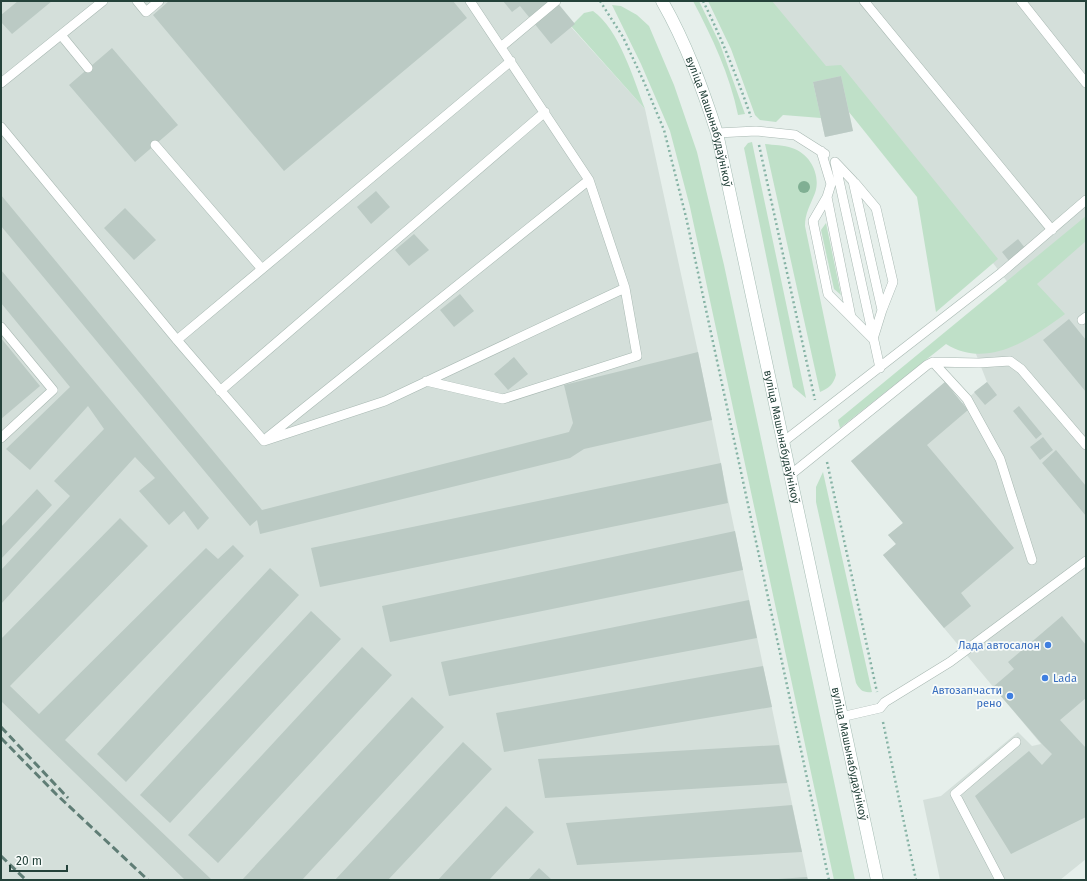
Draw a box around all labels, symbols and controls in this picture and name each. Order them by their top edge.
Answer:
street label: вуліца Машынабудаўнікоў [683,54,735,189]
street label: вуліца Машынабудаўнікоў [761,369,803,505]
place label: Лада автосалон [958,639,1040,652]
marker: Лада автосалон [1043,640,1053,650]
place label: Lada [1053,672,1077,685]
marker: Lada [1040,673,1050,683]
place label: Автозапчасти рено [932,684,1002,710]
street label: вуліца Машынабудаўнікоў [829,686,871,822]
marker: Автозапчасти рено [1005,691,1015,701]
scale bar [10,847,67,873]
text: 20 m [16,854,42,868]

